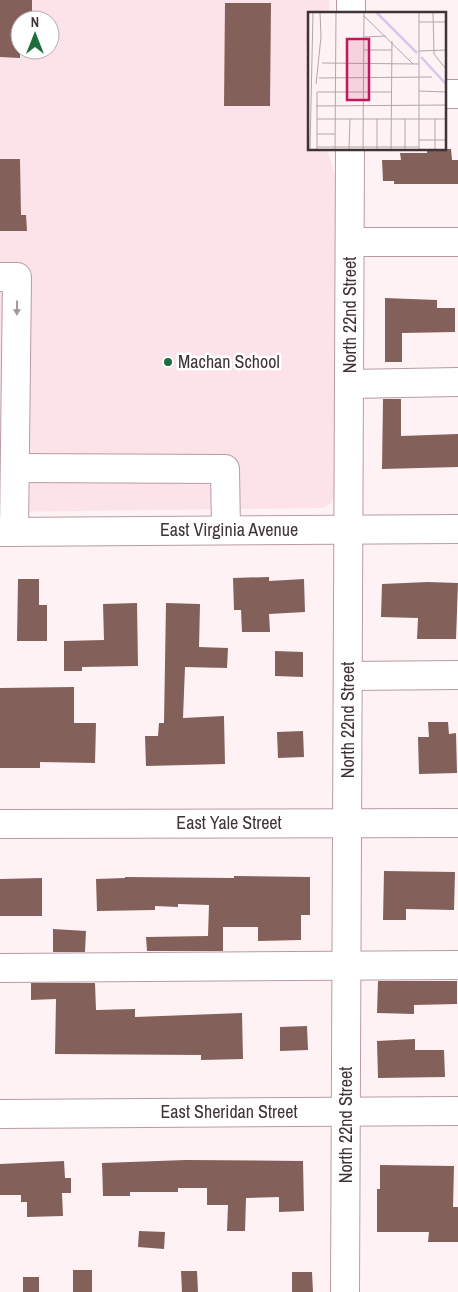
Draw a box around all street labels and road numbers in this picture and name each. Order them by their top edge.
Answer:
street label: North 22nd Street [337,257,362,373]
street label: East Virginia Avenue [160,517,298,542]
street label: North 22nd Street [335,662,360,778]
street label: East Yale Street [176,810,282,835]
street label: North 22nd Street [333,1067,358,1183]
street label: East Sheridan Street [160,1099,298,1124]

